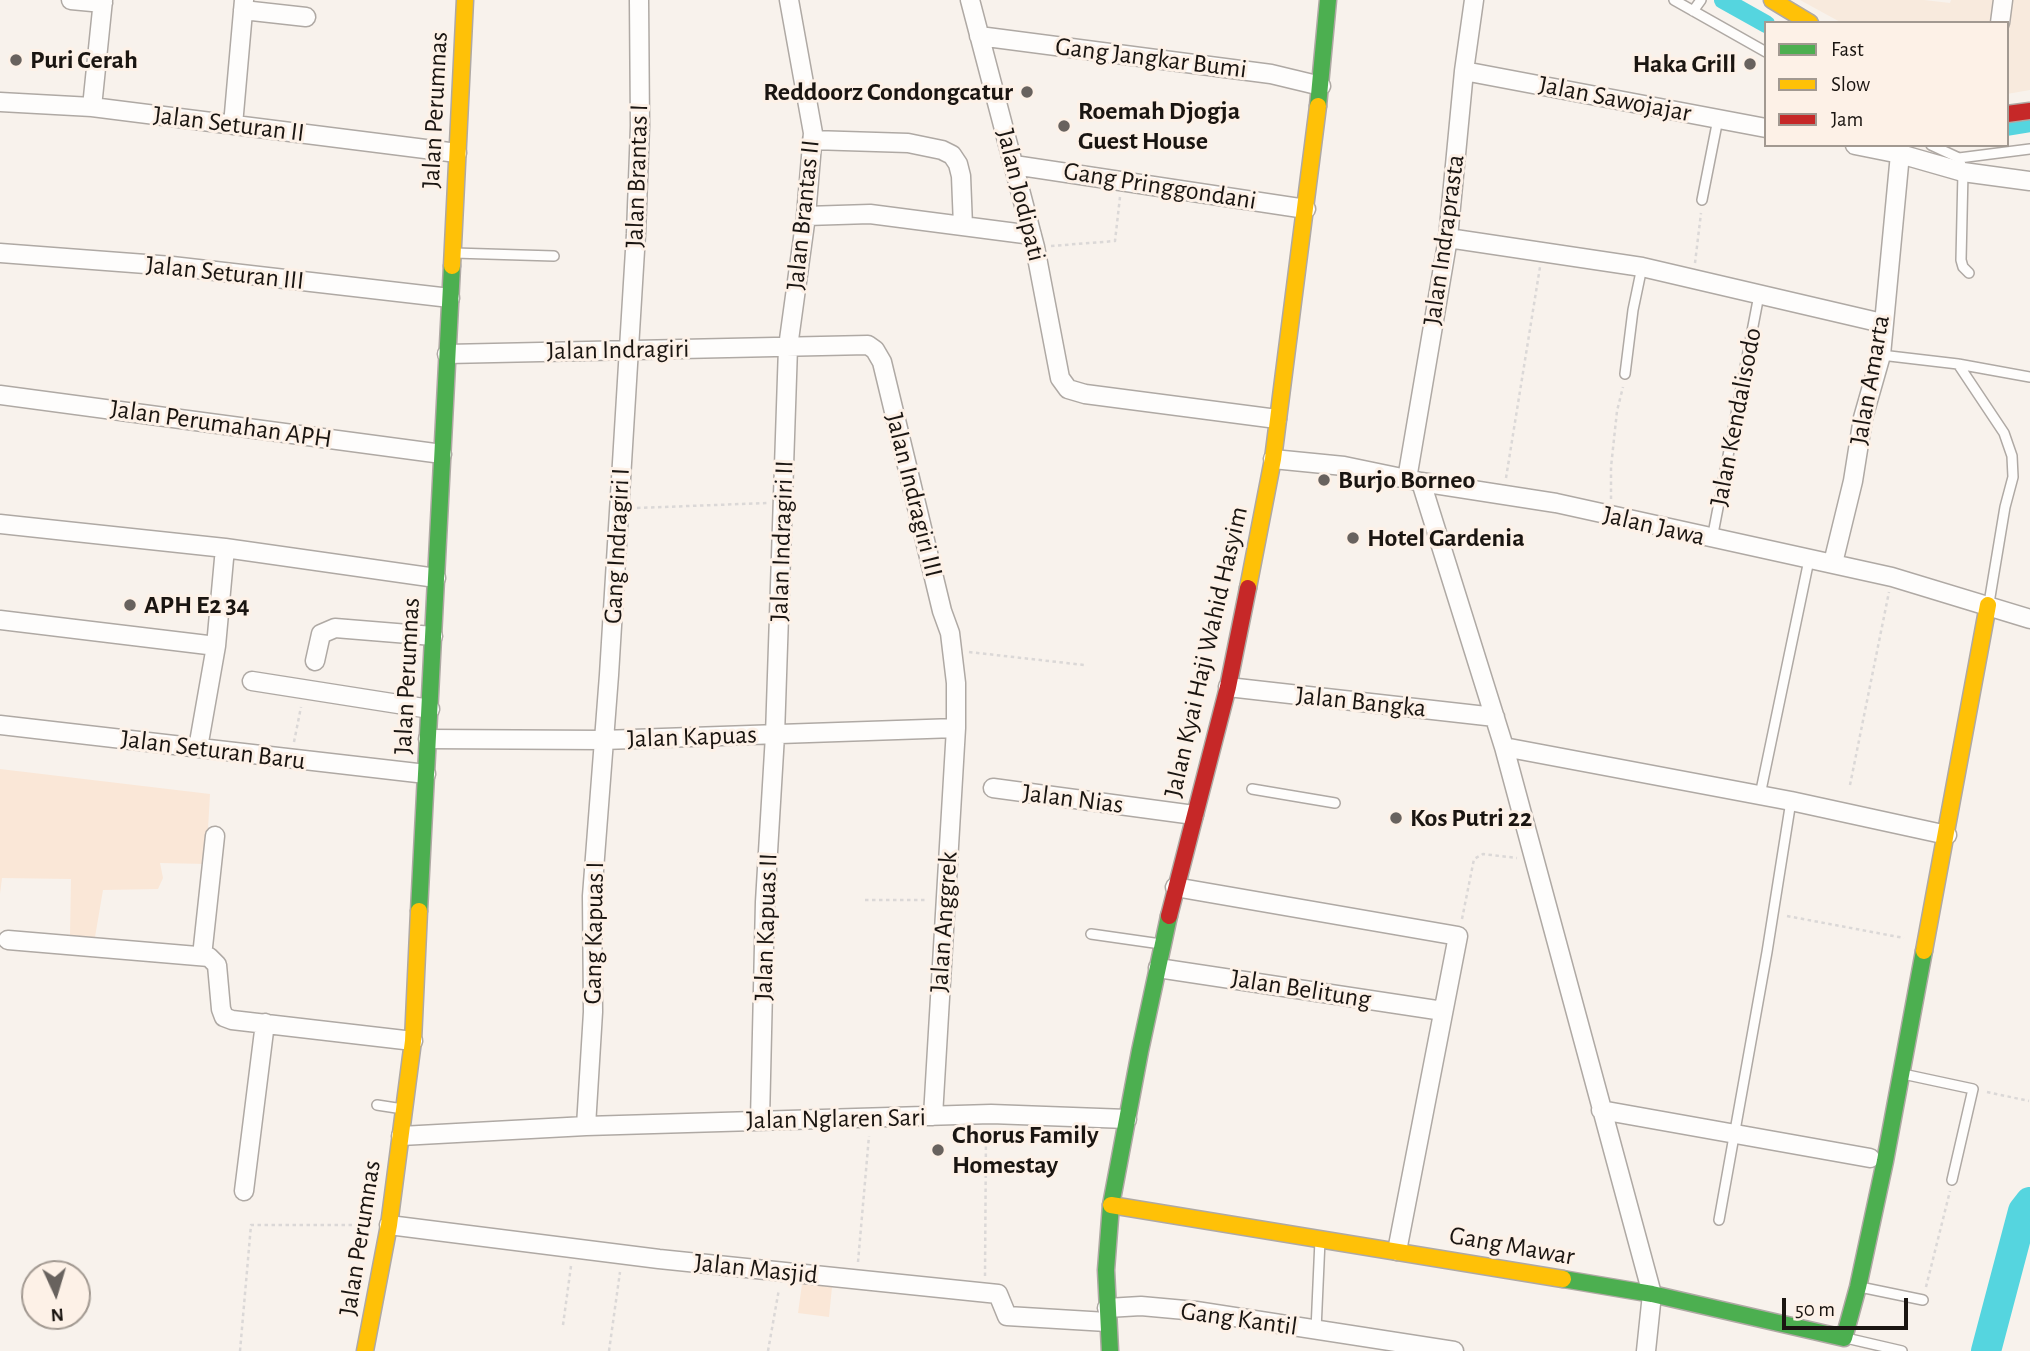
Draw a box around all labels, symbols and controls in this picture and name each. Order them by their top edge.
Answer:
legend [1764,21,2009,147]
street label: Jalan Perumnas [415,31,455,189]
street label: Gang Jangkar Bumi [1053,31,1249,85]
text: Fast [1831,39,1864,60]
place label: Puri Cerah [30,44,138,76]
place label: Haka Grill [1632,48,1736,80]
marker: Puri Cerah [8,52,24,68]
marker: Haka Grill [1742,56,1758,72]
street label: Jalan Sawojajar [1536,69,1694,129]
text: Slow [1831,74,1870,95]
place label: Reddoorz Condongcatur [763,76,1013,108]
marker: Reddoorz Condongcatur [1019,84,1035,100]
place label: Roemah Djogja Guest House [1078,95,1240,156]
street label: Jalan Seturan II [152,99,306,149]
street label: Jalan Brantas I [619,104,655,248]
text: Jam [1831,109,1863,130]
marker: Roemah Djogja Guest House [1056,118,1072,134]
street label: Jalan Jodipati [989,126,1053,264]
street label: Jalan Brantas II [780,138,826,292]
street label: Jalan Indraprasta [1417,153,1471,327]
street label: Gang Pringgondani [1061,155,1259,217]
street label: Jalan Seturan III [144,249,306,297]
street label: Jalan Amarta [1843,313,1897,447]
street label: Jalan Kendalisodo [1703,325,1769,509]
street label: Jalan Indragiri [546,333,690,367]
street label: Jalan Perumahan APH [108,393,334,455]
street label: Jalan Indragiri III [879,410,949,580]
street label: Jalan Indragiri II [764,460,800,622]
place label: Burjo Borneo [1338,464,1475,496]
street label: Gang Indragiri I [597,467,637,625]
marker: Burjo Borneo [1316,472,1332,488]
street label: Jalan Jawa [1600,499,1708,553]
street label: Jalan Kyai Haji Wahid Hasyim [1157,504,1255,800]
place label: Hotel Gardenia [1367,522,1525,554]
marker: Hotel Gardenia [1345,530,1361,546]
place label: APH E2 34 [144,589,250,621]
marker: APH E2 34 [122,597,138,613]
street label: Jalan Perumnas [387,597,427,755]
street label: Jalan Bangka [1294,680,1428,724]
street label: Jalan Kapuas [627,719,757,755]
street label: Jalan Seturan Baru [119,723,307,777]
street label: Jalan Nias [1021,777,1125,821]
place label: Kos Putri 22 [1410,802,1532,834]
marker: Kos Putri 22 [1388,810,1404,826]
street label: Jalan Anggrek [924,851,964,993]
street label: Jalan Kapuas II [748,853,784,1001]
street label: Gang Kapuas I [577,861,611,1005]
street label: Jalan Belitung [1229,963,1373,1015]
street label: Jalan Nglaren Sari [746,1102,926,1136]
place label: Chorus Family Homestay [952,1119,1099,1180]
marker: Chorus Family Homestay [930,1142,946,1158]
street label: Jalan Perumnas [332,1158,388,1318]
street label: Gang Mawar [1447,1220,1577,1272]
street label: Jalan Masjid [693,1247,819,1291]
north arrow [21,1260,91,1330]
scale bar [1785,1284,1911,1328]
street label: Gang Kantil [1179,1295,1299,1343]
text: 50 m [1795,1299,1835,1320]
text: N [50,1305,65,1324]

